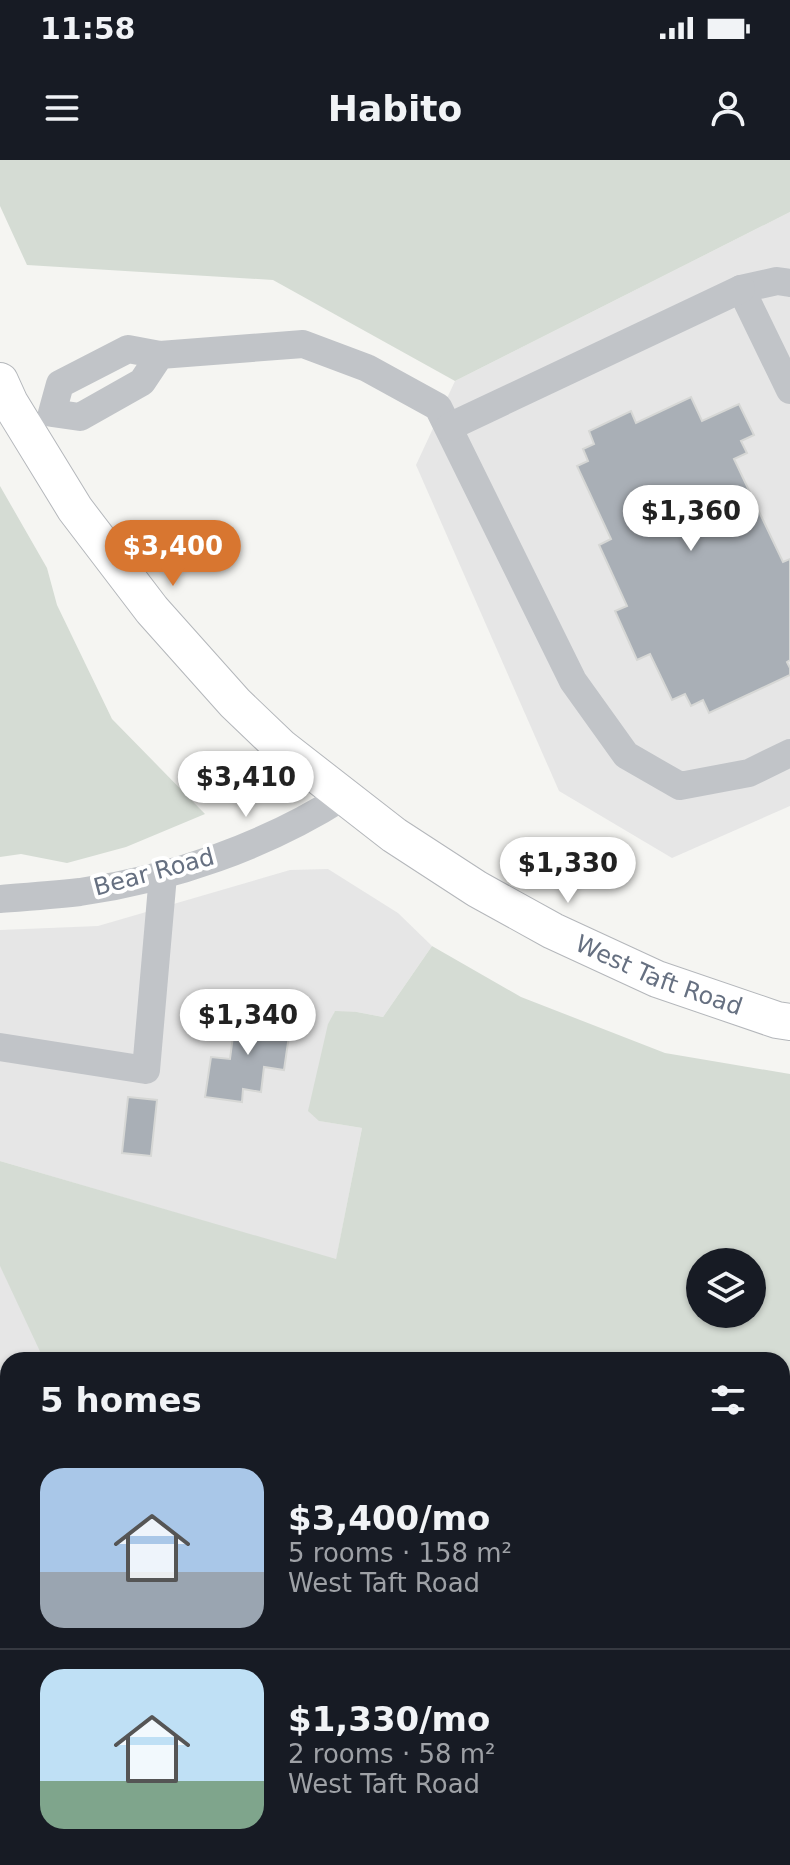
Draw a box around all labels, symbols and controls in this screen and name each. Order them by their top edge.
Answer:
text: 11:58 [40,11,136,46]
icon: menu [40,86,84,130]
icon: person [706,86,750,130]
text: Habito [328,88,462,129]
pin: $1,360 [626,485,756,553]
text: $1,360 [641,496,741,526]
pin: $3,400 [108,520,238,588]
text: $3,400 [123,531,223,561]
pin: $3,410 [181,751,311,819]
text: $3,410 [196,762,296,792]
pin: $1,330 [503,837,633,905]
street label: Bear Road [91,842,217,902]
text: $1,330 [518,848,618,878]
street label: West Taft Road [571,929,746,1021]
pin: $1,340 [183,989,313,1057]
text: $1,340 [198,1000,298,1030]
map controls [686,1248,766,1328]
button: layers [686,1248,766,1328]
icon: filters [706,1378,750,1422]
text: 5 homes [40,1380,202,1420]
text: $3,400/mo [288,1498,490,1538]
icon: home [104,1500,200,1596]
text: 5 rooms · 158 m² [288,1538,512,1568]
text: West Taft Road [288,1568,480,1598]
text: $1,330/mo [288,1699,490,1739]
icon: home [104,1701,200,1797]
text: 2 rooms · 58 m² [288,1739,496,1769]
text: West Taft Road [288,1769,480,1799]

